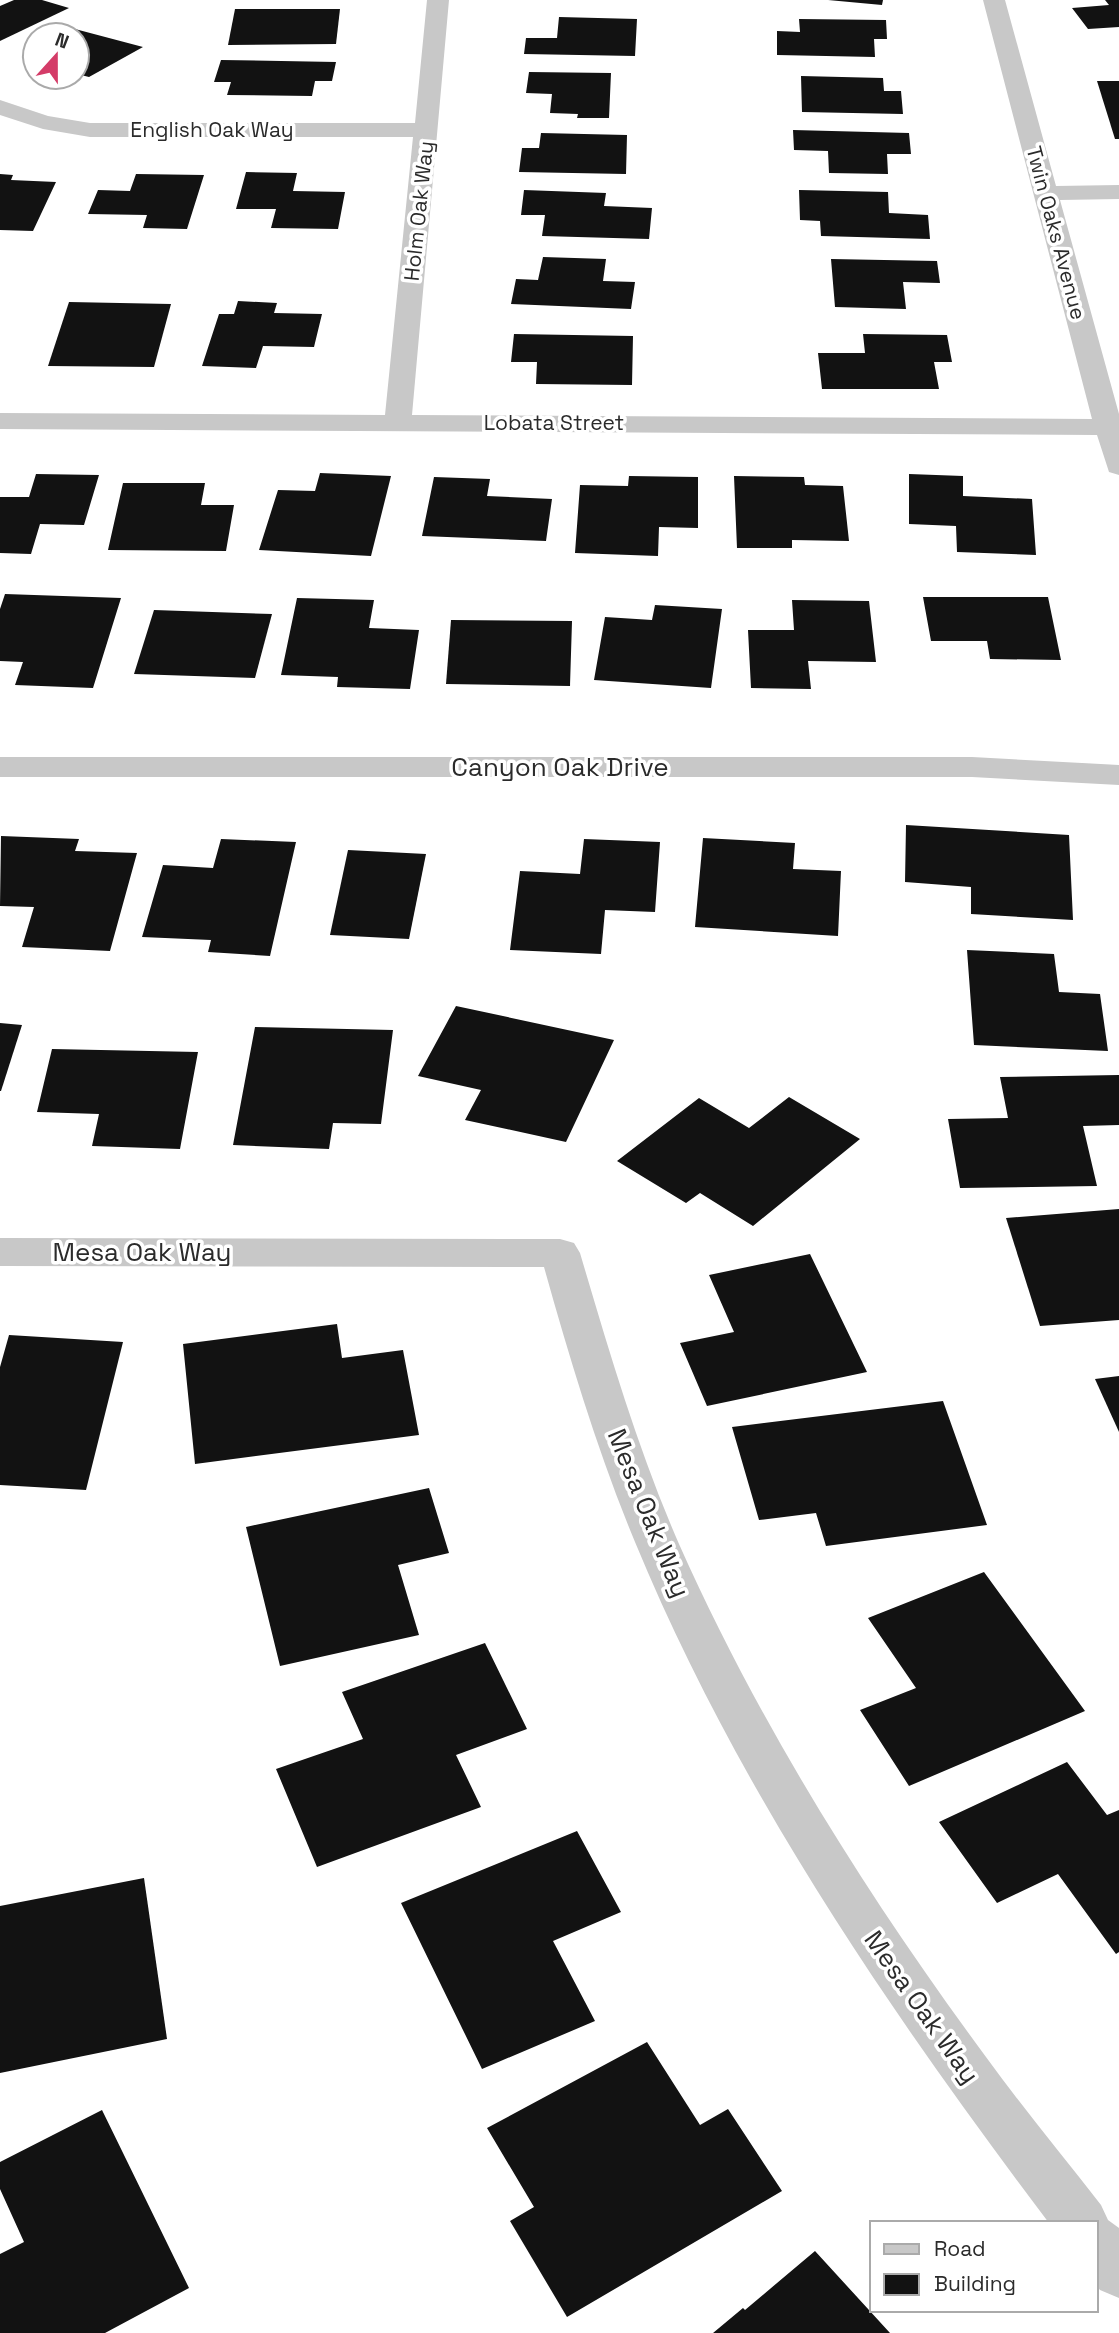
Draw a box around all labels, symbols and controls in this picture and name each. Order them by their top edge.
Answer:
north arrow [21,21,91,91]
text: N [51,27,72,55]
street label: English Oak Way [130,116,294,143]
street label: Holm Oak Way [398,140,439,282]
street label: Twin Oaks Avenue [1020,143,1093,323]
street label: Lobata Street [484,409,624,436]
street label: Canyon Oak Drive [451,750,669,784]
street label: Mesa Oak Way [53,1235,231,1269]
street label: Mesa Oak Way [600,1424,698,1602]
street label: Mesa Oak Way [857,1924,987,2090]
legend [870,2221,1098,2312]
text: Road [934,2235,986,2262]
text: Building [934,2270,1016,2297]

